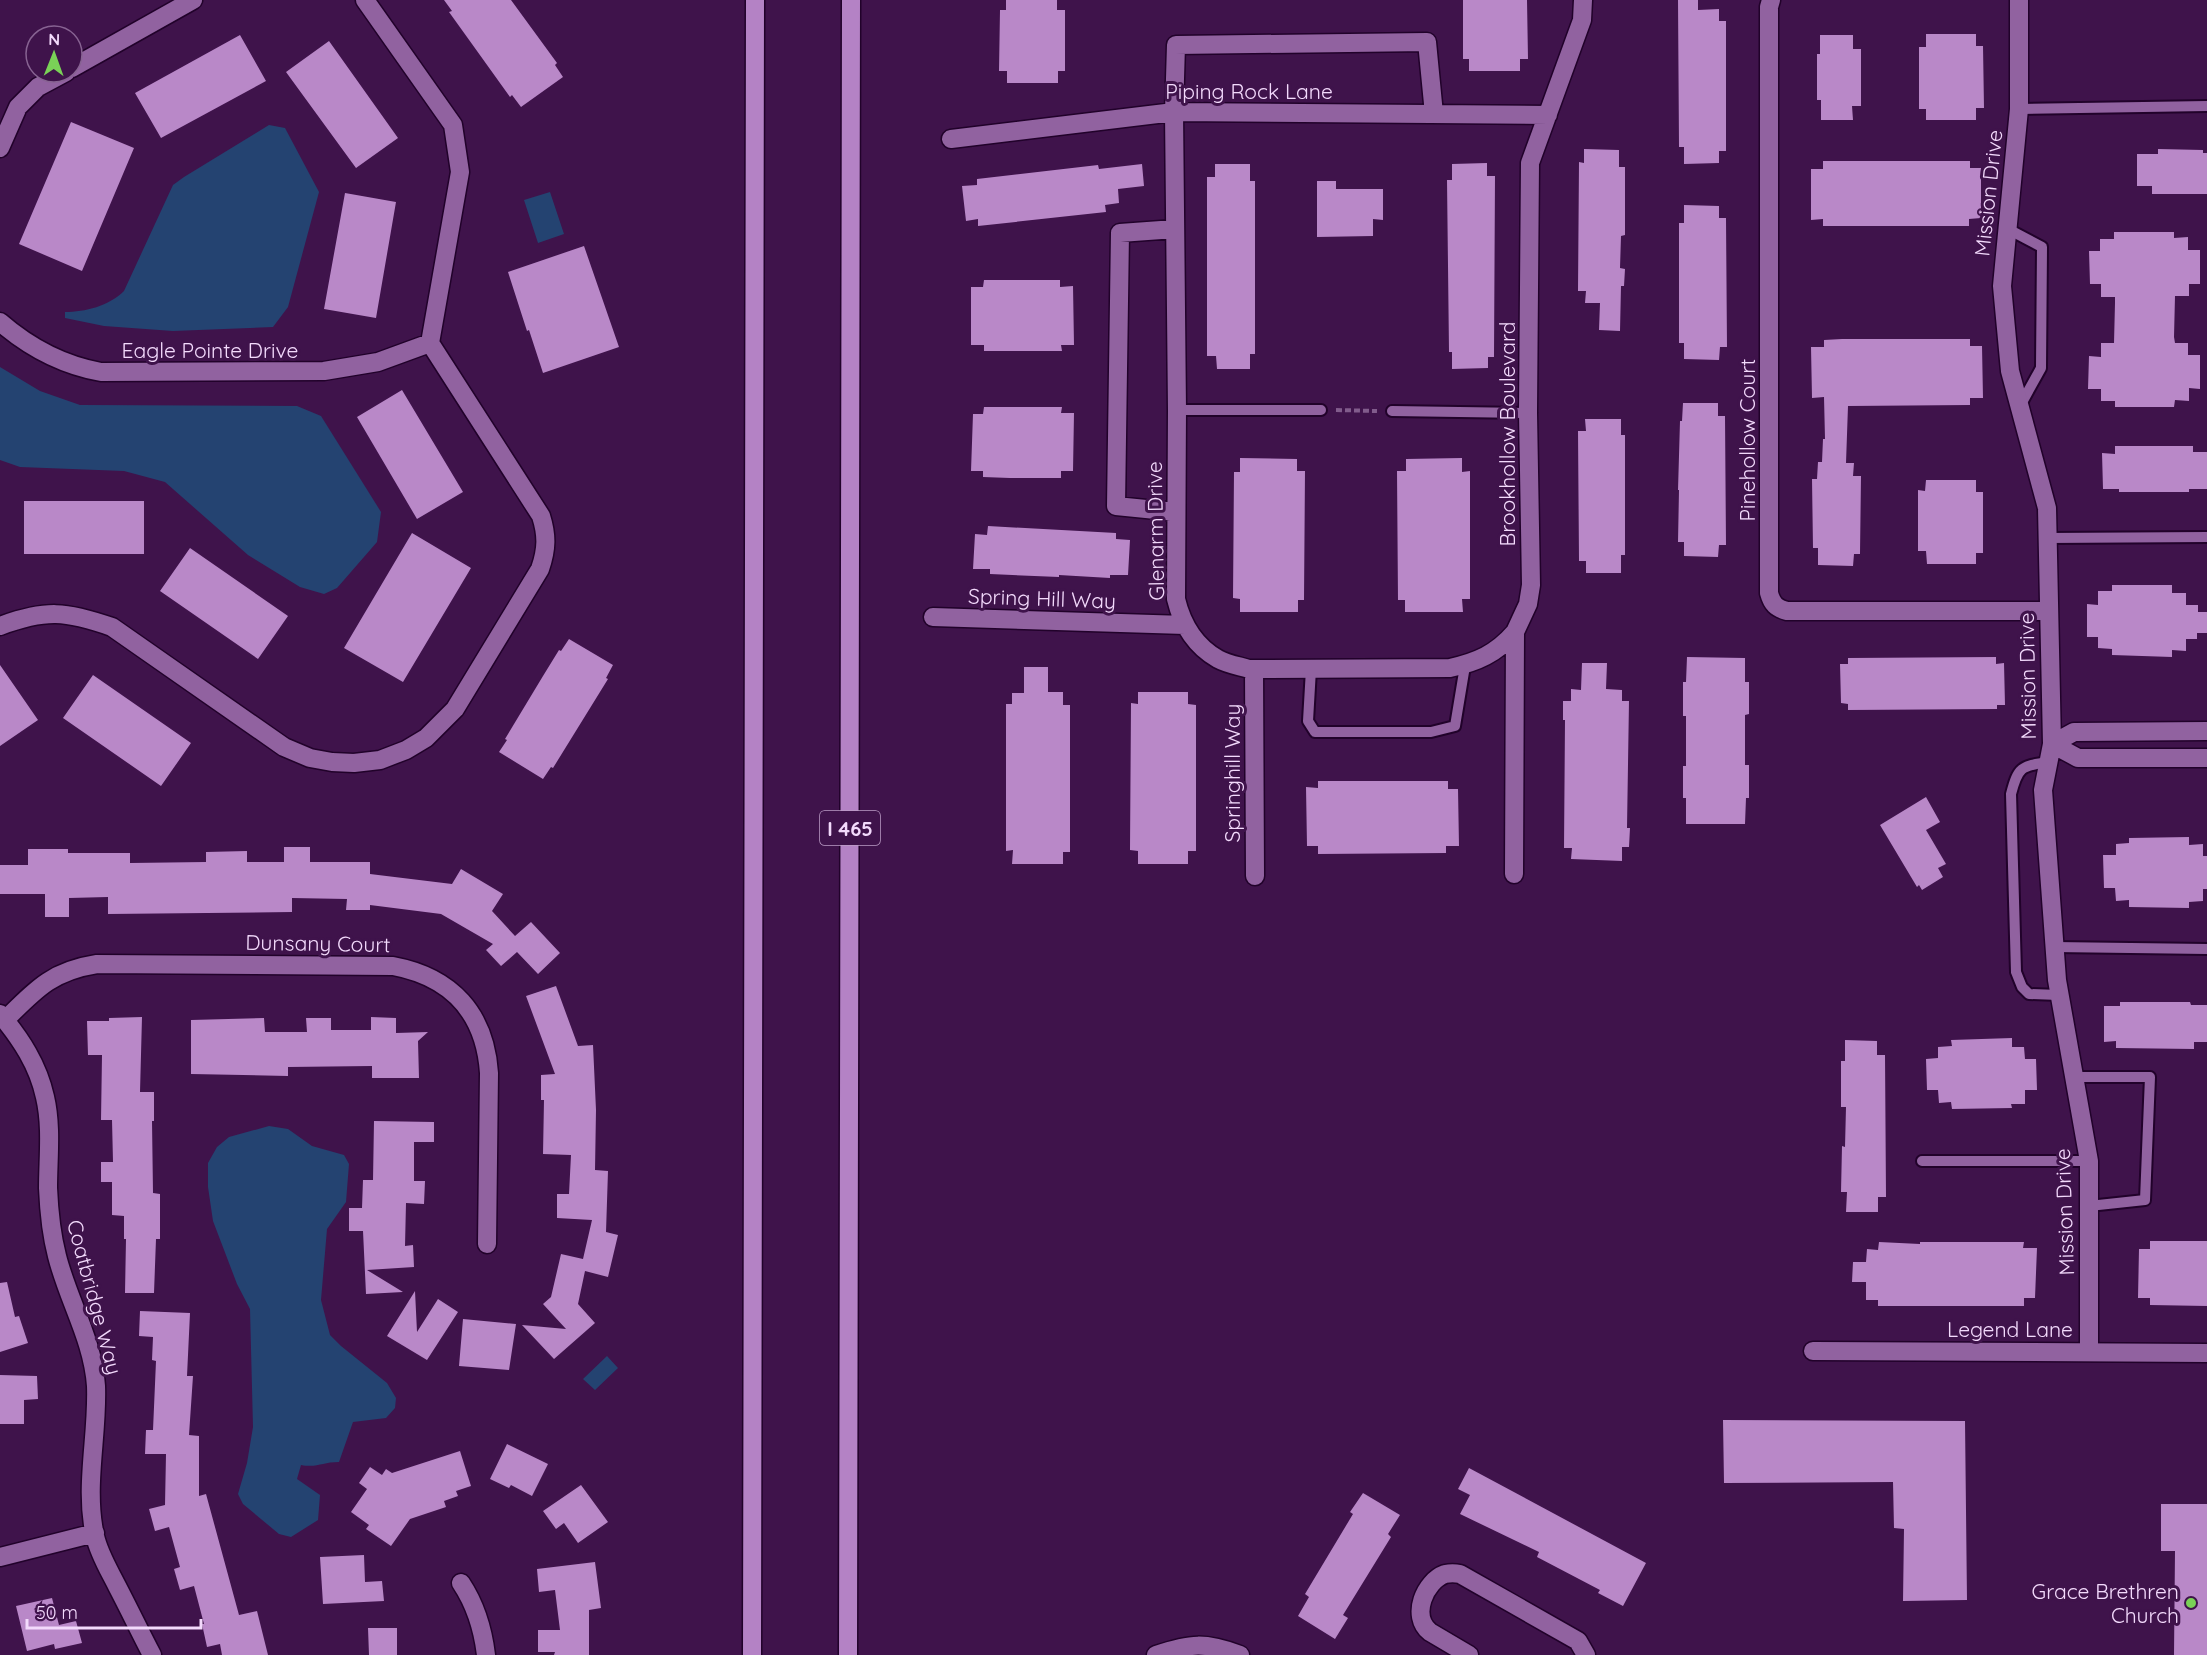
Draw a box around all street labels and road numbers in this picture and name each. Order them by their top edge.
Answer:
street label: Piping Rock Lane [1165,78,1333,104]
street label: Mission Drive [1968,128,2008,258]
street label: Brookhollow Boulevard [1494,322,1520,546]
street label: Eagle Pointe Drive [122,337,298,363]
street label: Pinehollow Court [1734,359,1760,521]
street label: Glenarm Drive [1141,461,1169,601]
street label: Spring Hill Way [968,582,1116,614]
street label: Mission Drive [2013,612,2041,740]
street label: Springhill Way [1219,704,1245,842]
road number: I 465 [820,811,880,845]
street label: Dunsany Court [245,929,391,957]
street label: Mission Drive [2049,1148,2079,1276]
street label: Coatbridge Way [62,1217,128,1377]
street label: Legend Lane [1947,1316,2073,1342]

